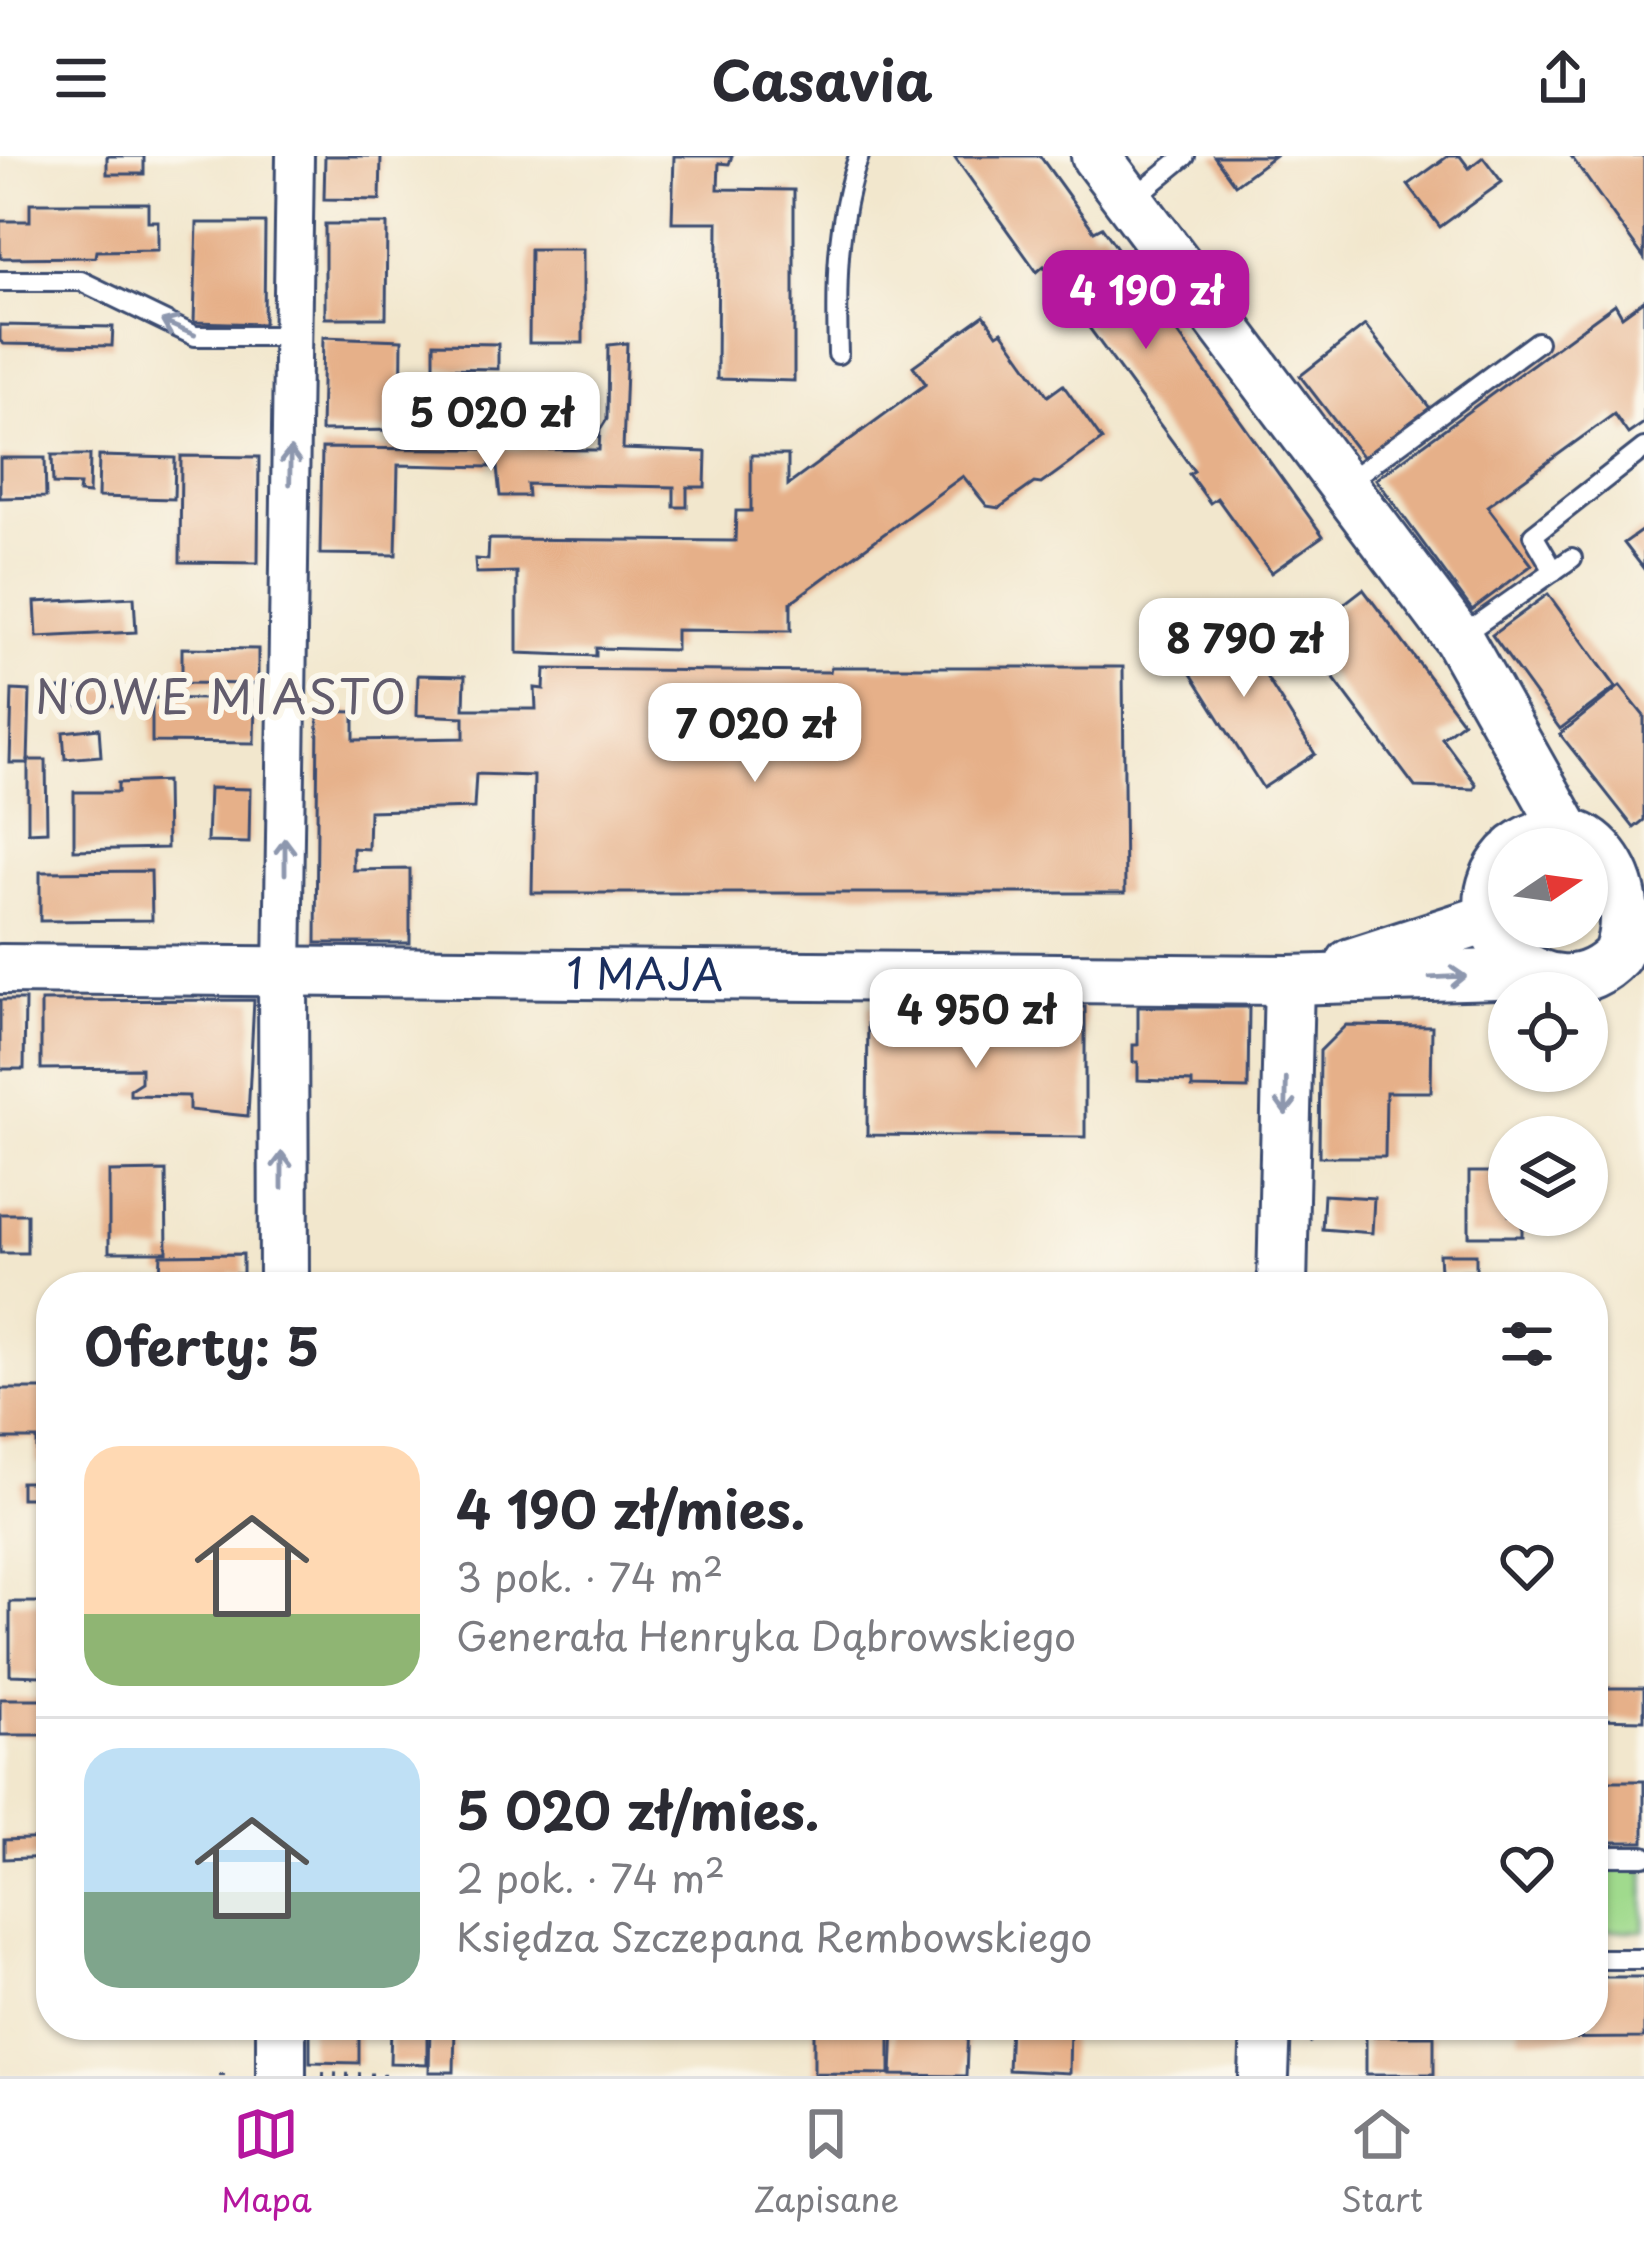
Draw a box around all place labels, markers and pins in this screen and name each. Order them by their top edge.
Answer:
pin: 4 190 zł [1022,250,1270,352]
pin: 5 020 zł [367,372,615,474]
pin: 8 790 zł [1120,598,1368,700]
pin: 7 020 zł [631,683,879,785]
pin: 4 950 zł [852,969,1100,1071]

